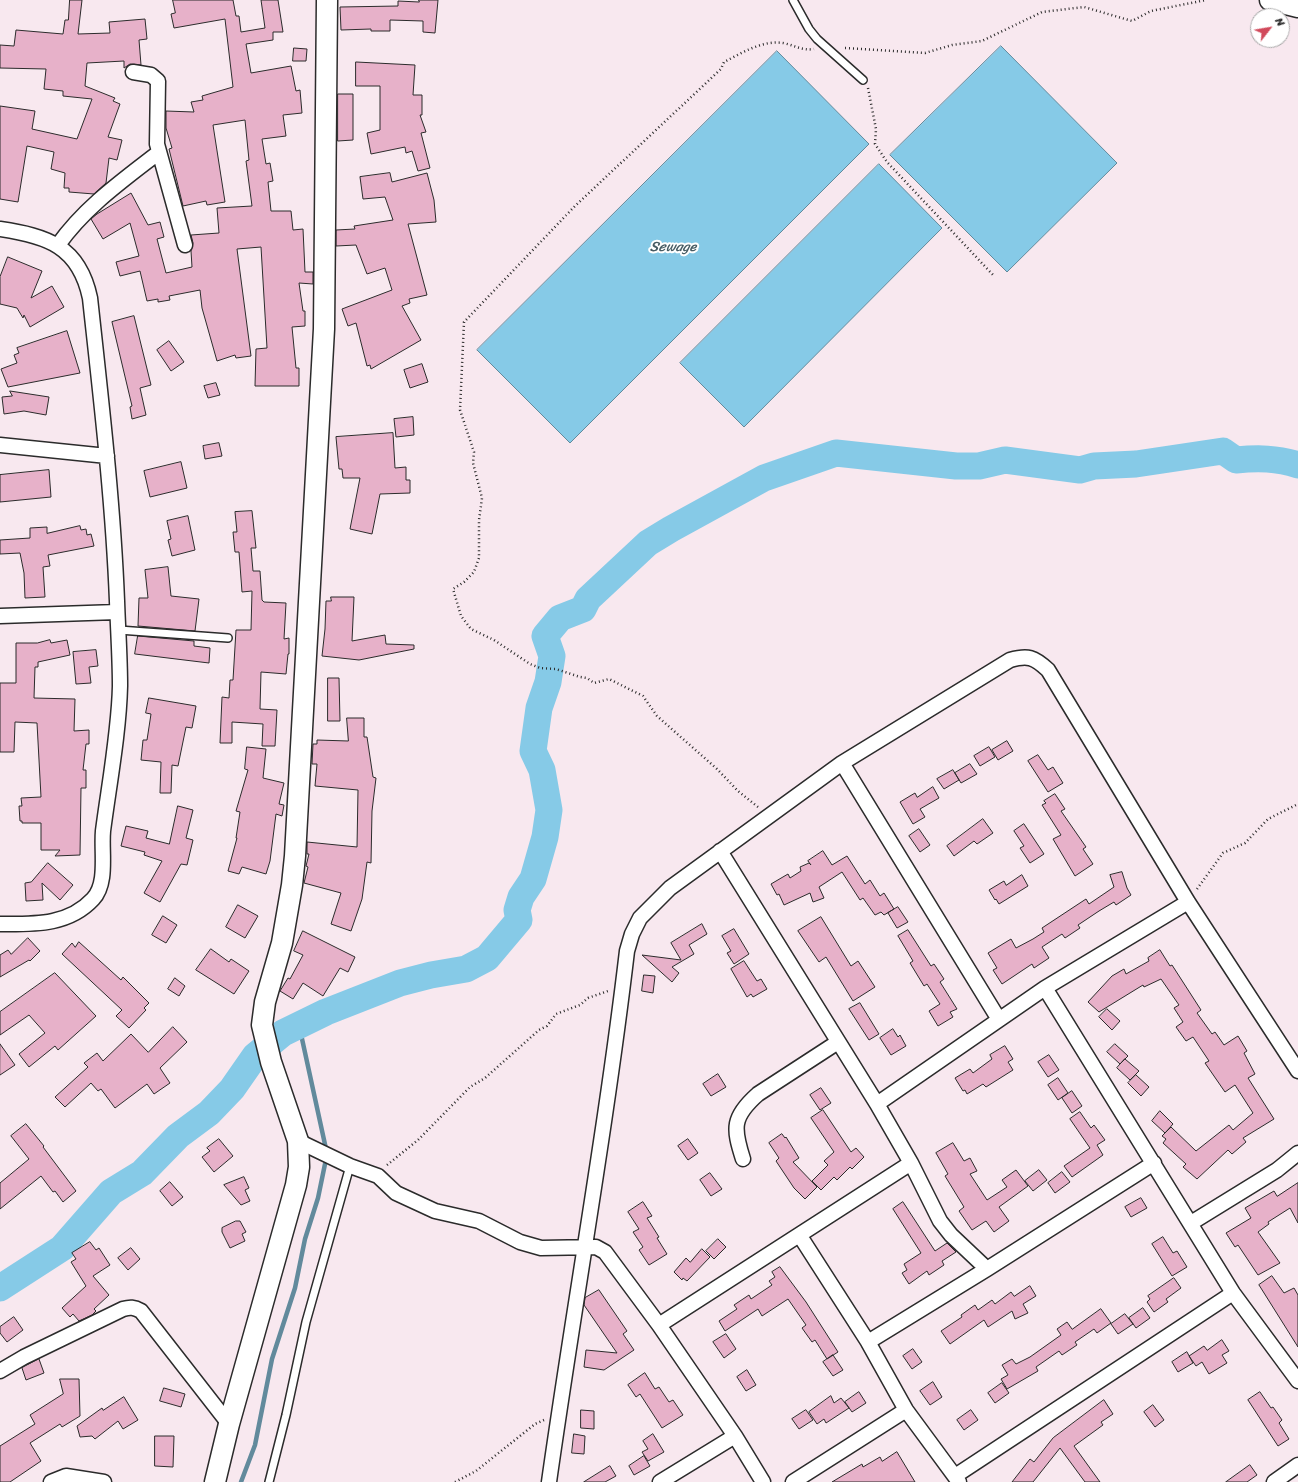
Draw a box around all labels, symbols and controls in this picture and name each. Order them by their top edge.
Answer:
north arrow [1250,8,1290,48]
text: N [1270,14,1290,30]
water label: Sewage [650,239,696,255]

